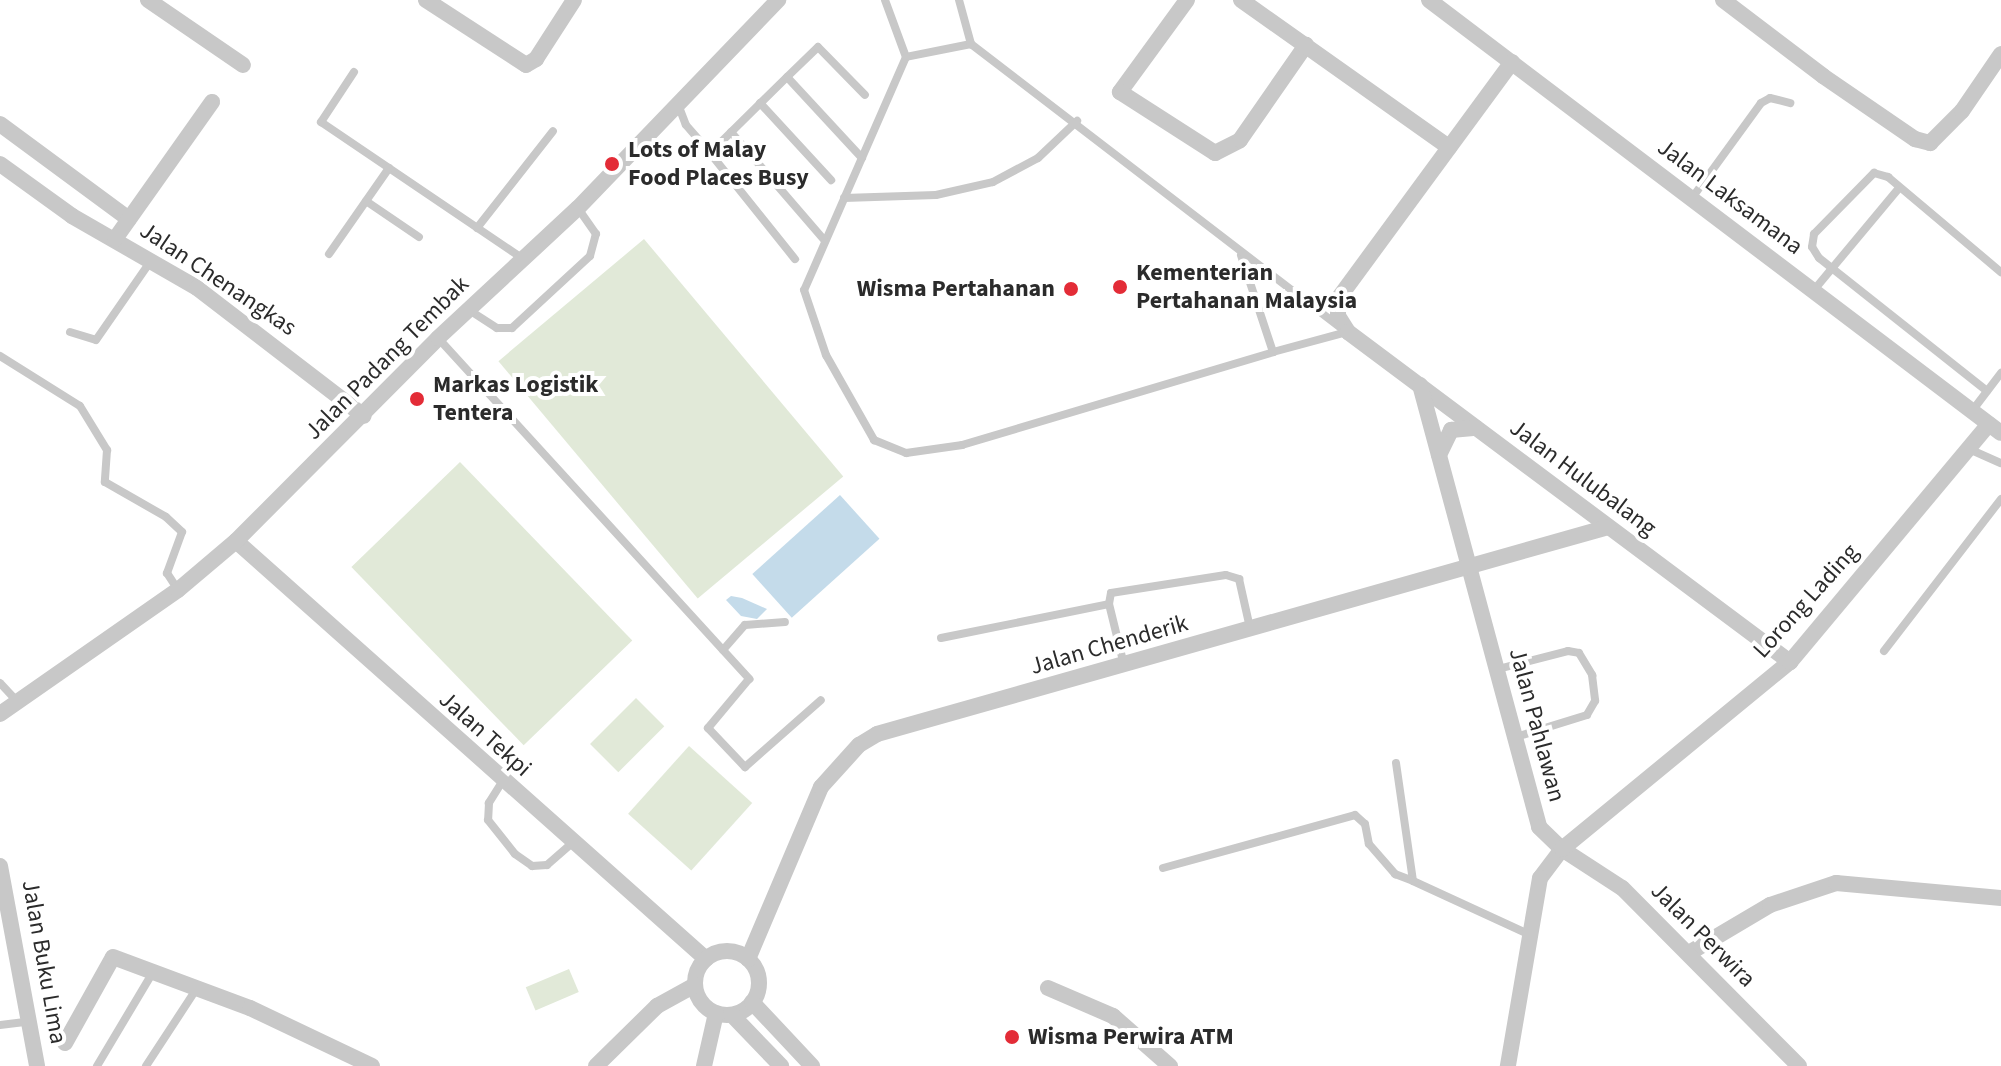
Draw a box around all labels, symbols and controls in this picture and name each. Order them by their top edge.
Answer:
street label: Jalan Laksamana [1652,133,1808,261]
place label: Lots of Malay Food Places Busy [628,136,809,192]
marker: Lots of Malay Food Places Busy [603,155,621,173]
street label: Jalan Chenangkas [134,216,302,342]
place label: Kementerian Pertahanan Malaysia [1136,259,1357,315]
street label: Jalan Padang Tembak [299,270,475,446]
place label: Wisma Pertahanan [857,275,1055,303]
marker: Kementerian Pertahanan Malaysia [1111,278,1129,296]
marker: Wisma Pertahanan [1062,280,1080,298]
place label: Markas Logistik Tentera [433,371,598,427]
marker: Markas Logistik Tentera [408,390,426,408]
street label: Jalan Hulubalang [1504,414,1662,542]
street label: Lorong Lading [1747,538,1865,664]
street label: Jalan Chenderik [1027,609,1191,681]
street label: Jalan Pahlawan [1503,645,1571,805]
street label: Jalan Tekpi [433,685,537,783]
street label: Jalan Perwira [1645,877,1761,993]
street label: Jalan Buku Lima [15,878,73,1046]
place label: Wisma Perwira ATM [1028,1023,1234,1051]
marker: Wisma Perwira ATM [1003,1028,1021,1046]

